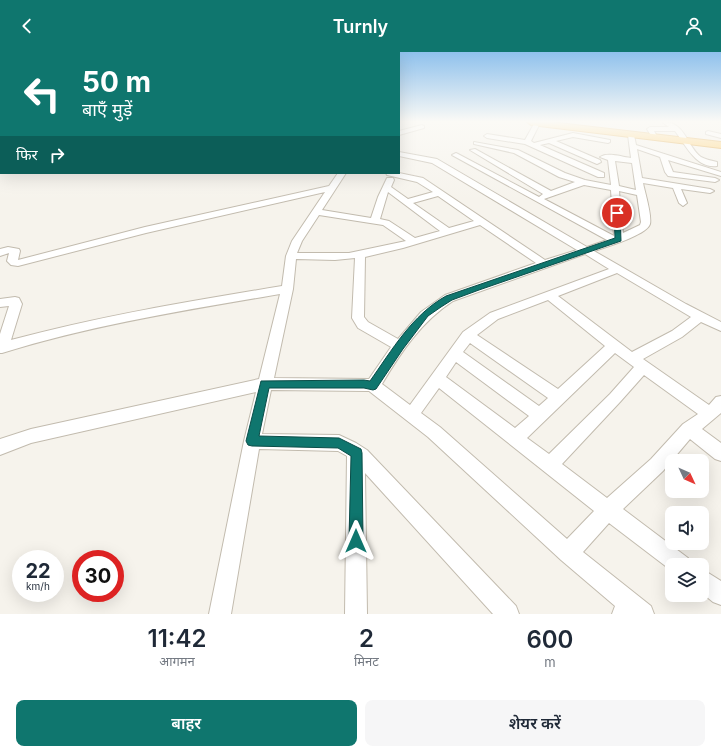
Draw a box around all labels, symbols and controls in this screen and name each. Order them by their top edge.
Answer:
icon: back [16,15,38,37]
icon: person [683,15,705,37]
text: Turnly [333,16,388,37]
text: 50 m [82,65,151,99]
icon: left [16,68,68,120]
text: बाएँ मुड़ें [82,99,132,120]
icon: right [46,144,68,166]
text: फिर [16,145,38,164]
pin [600,196,634,230]
icon: arrive [606,202,628,224]
north arrow [665,454,709,498]
map controls [665,454,709,602]
button: sound [665,506,709,550]
position arrow [335,520,377,562]
speed limit sign: 30 [72,550,124,602]
button: layers [665,558,709,602]
text: 22 [25,559,51,583]
text: km/h [26,580,50,592]
text: 11:42 [148,624,206,653]
text: 2 [359,624,374,653]
text: 600 [526,625,573,654]
text: आगमन [159,653,195,669]
text: मिनट [354,653,379,669]
text: m [544,654,556,670]
button: बाहर [16,700,357,746]
button: शेयर करें [365,700,705,746]

